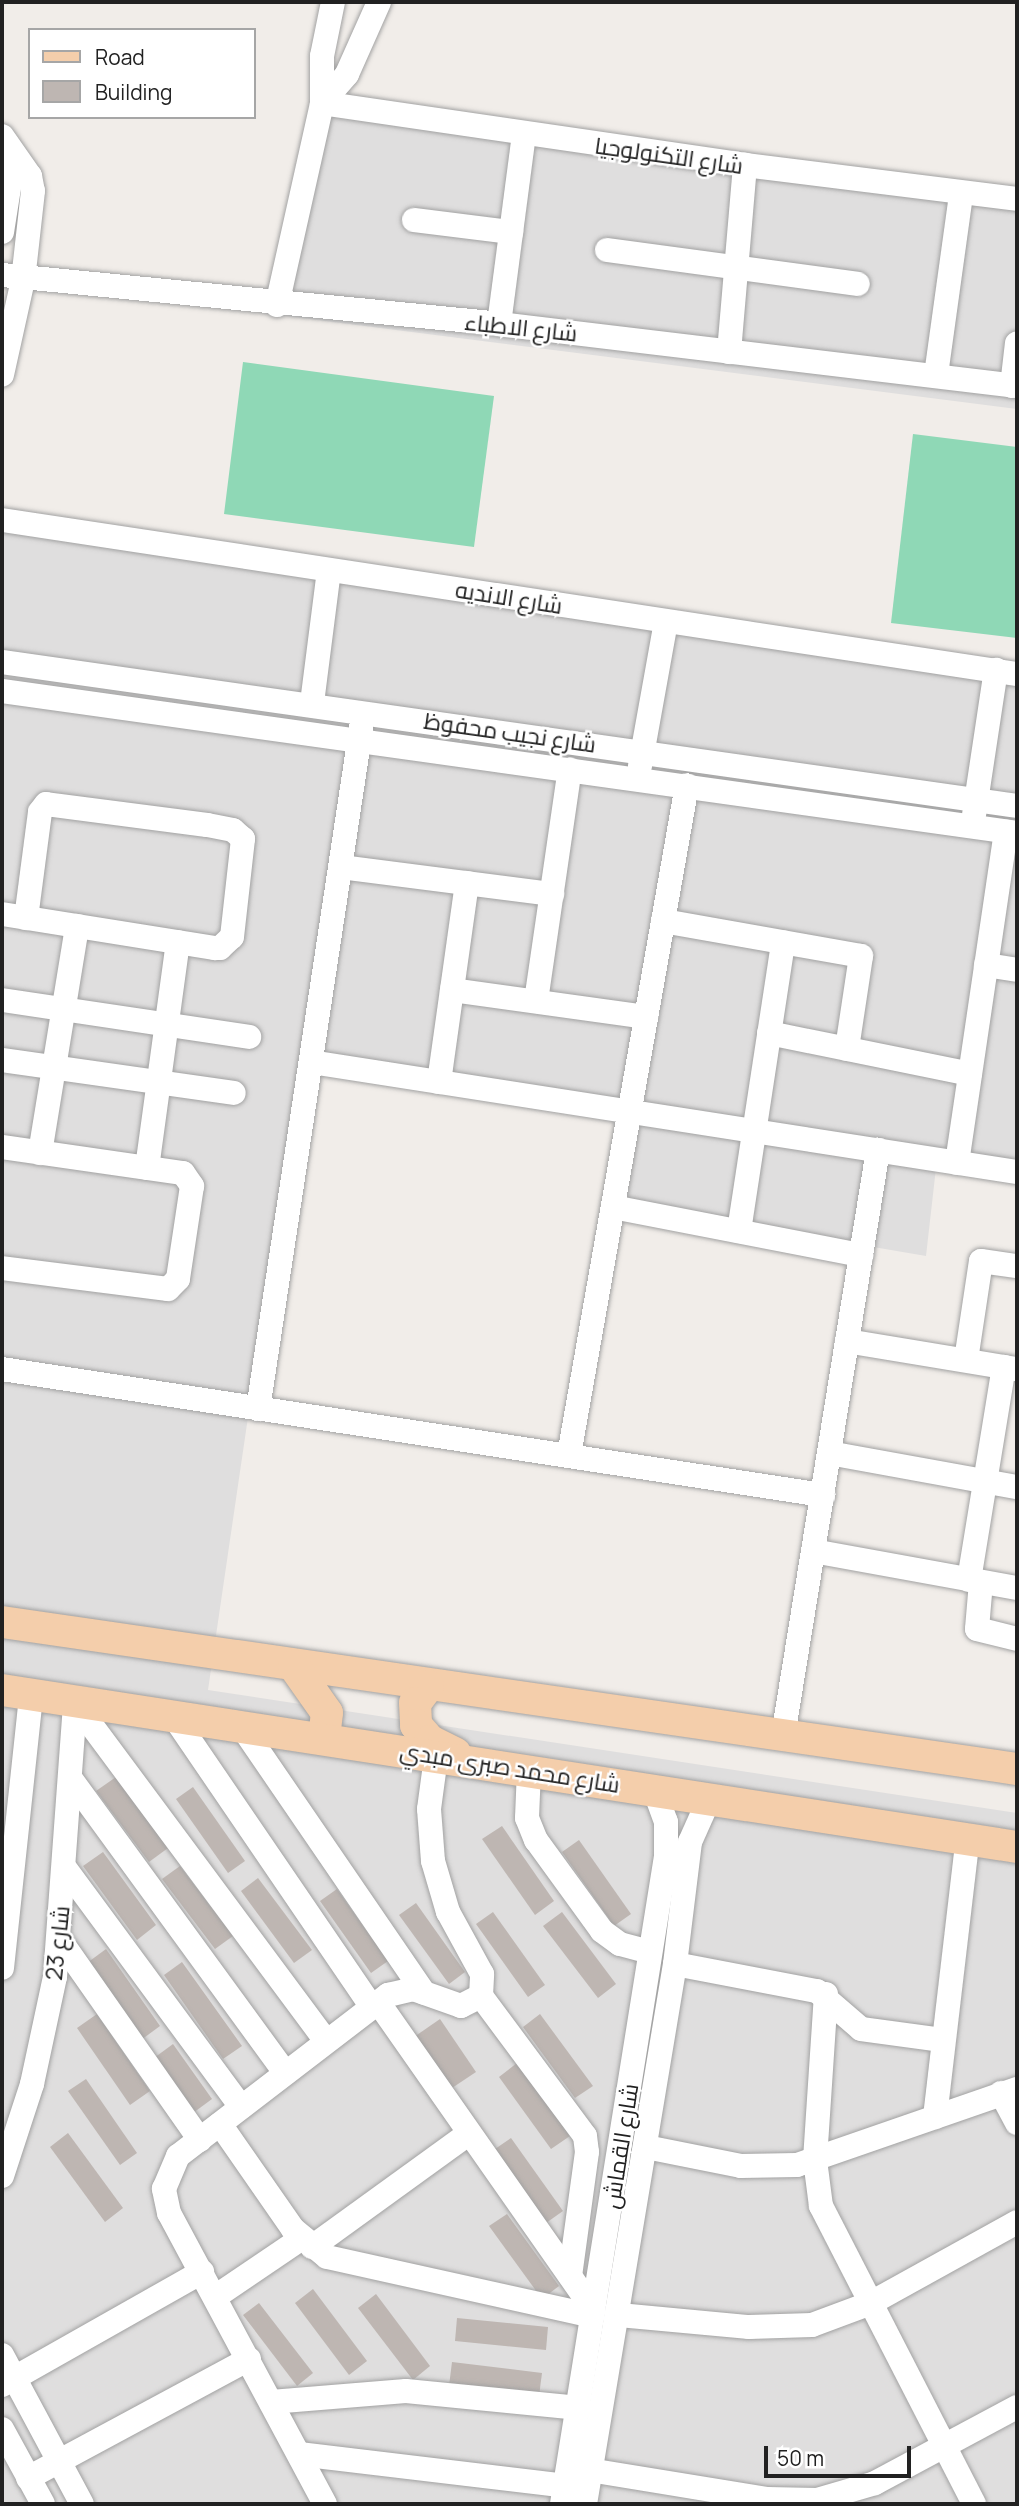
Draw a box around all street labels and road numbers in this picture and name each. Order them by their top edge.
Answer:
street label: شارع التكنولوجيا [593,131,745,179]
street label: شارع الاطباء [463,307,579,347]
street label: شارع الانديه [453,575,565,619]
street label: شارع نجيب محفوظ [422,706,598,758]
street label: شارع محمد صبرى مبدي [398,1736,622,1798]
street label: شارع 23 [39,1904,75,1982]
street label: شارع القماش [596,2081,644,2211]

